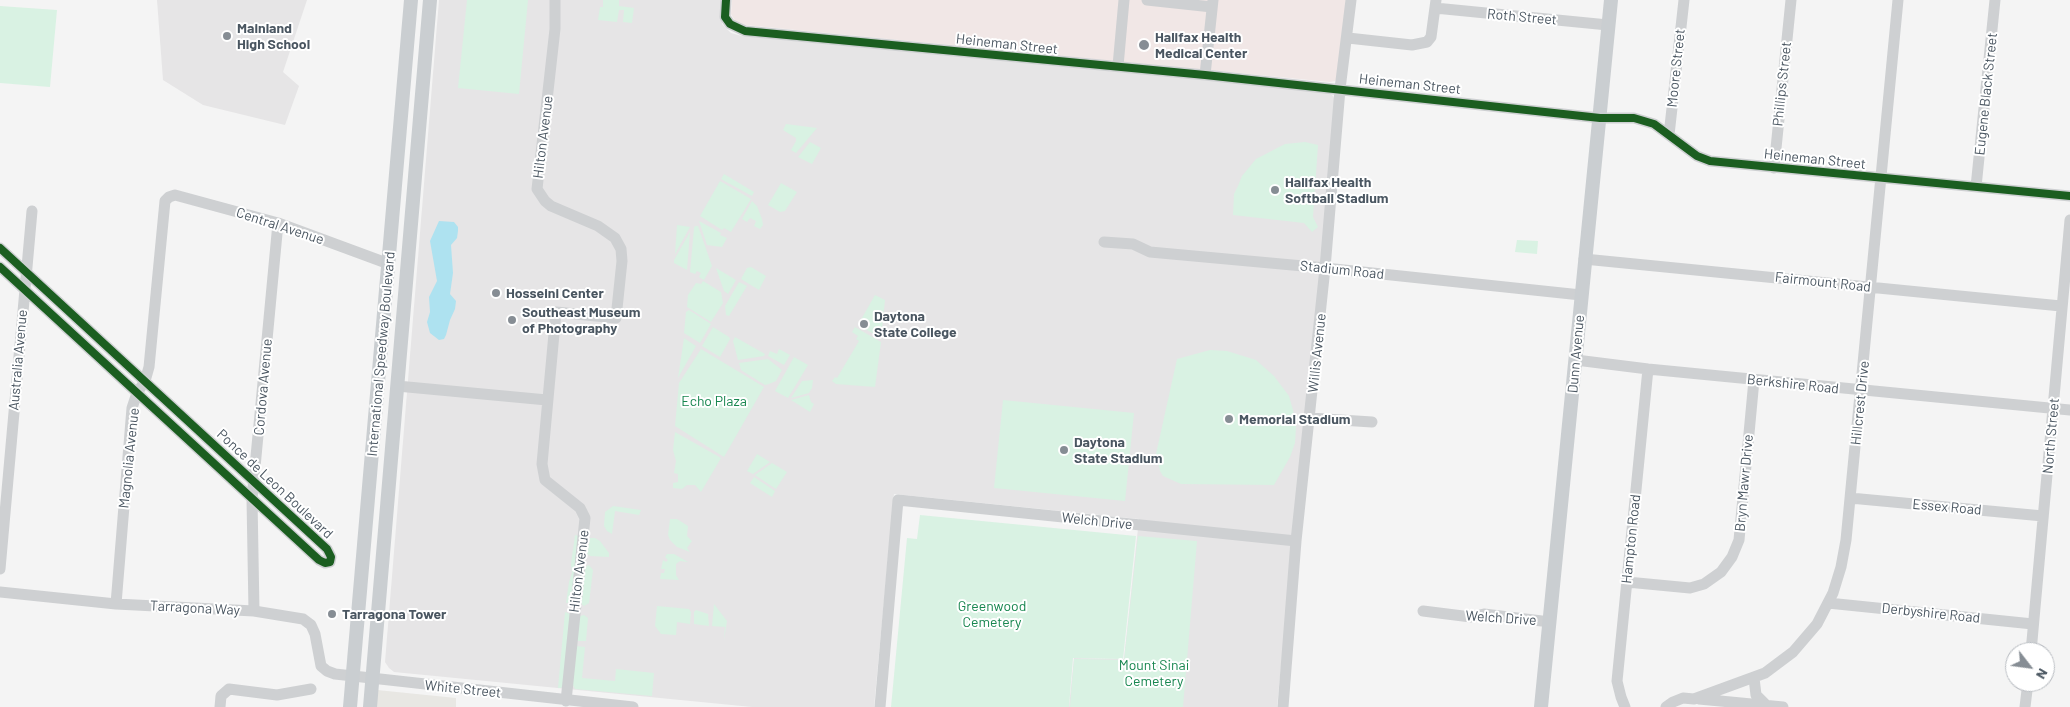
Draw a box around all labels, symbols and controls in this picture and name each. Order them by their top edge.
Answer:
street label: Roth Street [1487,6,1557,28]
place label: Mainland High School [237,20,310,52]
street label: Moore Street [1664,28,1688,108]
place label: Halifax Health Medical Center [1155,29,1247,62]
marker: Mainland High School [221,30,233,42]
street label: Heineman Street [955,30,1059,58]
street label: Eugene Black Street [1971,32,2001,156]
marker: Halifax Health Medical Center [1137,38,1151,52]
street label: Phillips Street [1769,41,1795,127]
street label: Heineman Street [1358,70,1462,98]
street label: Hilton Avenue [530,95,556,179]
street label: Heineman Street [1763,145,1867,173]
place label: Halifax Health Softball Stadium [1285,174,1388,206]
marker: Halifax Health Softball Stadium [1269,184,1281,196]
street label: Central Avenue [234,204,326,248]
street label: International Speedway Boulevard [364,251,398,457]
street label: Stadium Road [1299,257,1385,283]
street label: Fairmount Road [1774,269,1872,295]
place label: Hosseini Center [506,285,604,301]
marker: Hosseini Center [490,287,502,299]
place label: Southeast Museum of Photography [522,304,640,336]
place label: Daytona State College [874,308,957,341]
street label: Australia Avenue [5,309,31,411]
street label: Willis Avenue [1304,312,1330,394]
marker: Southeast Museum of Photography [506,314,518,326]
street label: Dunn Avenue [1564,314,1588,394]
marker: Daytona State College [858,318,870,330]
street label: Cordova Avenue [250,338,276,436]
street label: Hillcrest Drive [1847,360,1873,446]
street label: Berkshire Road [1746,371,1840,397]
park label: Echo Plaza [681,393,747,409]
street label: North Street [2039,397,2063,475]
street label: Magnolia Avenue [115,407,143,509]
place label: Memorial Stadium [1239,411,1350,427]
marker: Memorial Stadium [1223,413,1235,425]
street label: Ponce de Leon Boulevard [213,426,337,542]
place label: Daytona State Stadium [1074,434,1162,467]
street label: Bryn Mawr Drive [1731,434,1757,532]
marker: Daytona State Stadium [1058,444,1070,456]
street label: Hampton Road [1618,494,1644,584]
street label: Essex Road [1912,496,1982,518]
street label: Welch Drive [1061,509,1133,533]
street label: Hilton Avenue [566,529,592,613]
street label: Tarragona Way [150,597,240,619]
park label: Greenwood Cemetery [958,598,1026,630]
street label: Derbyshire Road [1881,599,1981,627]
place label: Tarragona Tower [342,606,446,622]
street label: Welch Drive [1465,607,1537,629]
marker: Tarragona Tower [326,608,338,620]
north arrow [2005,642,2055,692]
park label: Mount Sinai Cemetery [1119,657,1189,690]
text: N [2033,666,2052,683]
street label: White Street [424,677,502,701]

